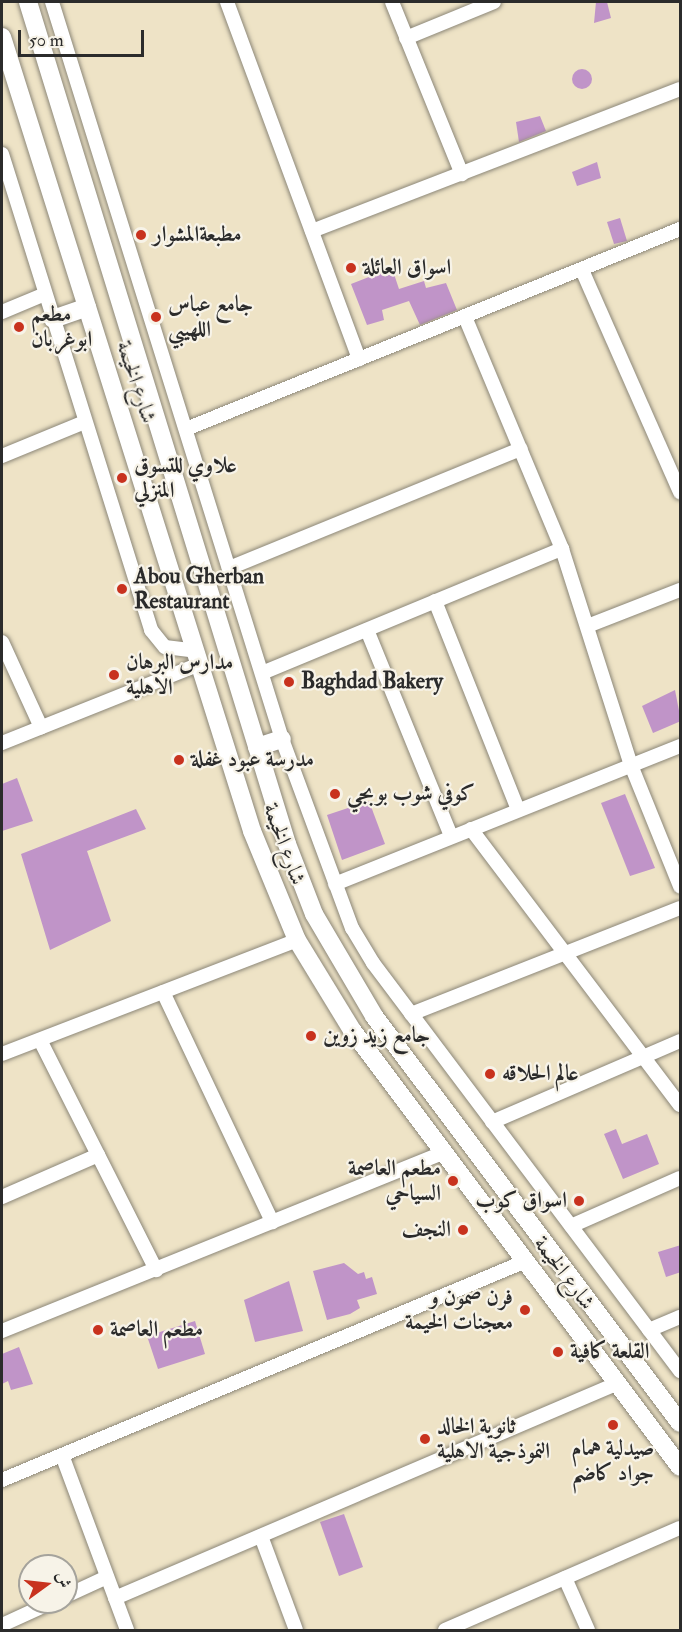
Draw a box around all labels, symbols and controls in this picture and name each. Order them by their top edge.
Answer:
scale bar [21,18,147,56]
text: 50 m [29,29,64,52]
place label: مطبعةالمشوار [153,222,242,248]
marker: مطبعةالمشوار [134,228,148,242]
place label: اسواق العائلة [363,255,451,281]
marker: اسواق العائلة [344,261,358,275]
place label: جامع عباس اللهيبي [168,291,253,342]
place label: مطعم ابوغربان [31,301,92,352]
marker: جامع عباس اللهيبي [149,310,163,324]
marker: مطعم ابوغربان [12,320,26,334]
street label: شارع الخيمة [110,337,162,427]
place label: علاوي للتسوق المنزلي [134,452,237,504]
marker: علاوي للتسوق المنزلي [115,471,129,485]
place label: Abou Gherban Restaurant [134,563,264,614]
marker: Abou Gherban Restaurant [115,582,129,596]
place label: مدارس البرهان الاهلية [126,649,233,700]
marker: مدارس البرهان الاهلية [107,668,121,682]
place label: Baghdad Bakery [301,669,443,695]
marker: Baghdad Bakery [282,675,296,689]
place label: مدرسة عبود غفلة [191,747,314,773]
marker: مدرسة عبود غفلة [172,753,186,767]
place label: كوفي شوب بوبجي [347,781,475,807]
marker: كوفي شوب بوبجي [328,787,342,801]
street label: شارع الخيمة [257,799,311,889]
place label: جامع زيد زوين [323,1023,430,1049]
marker: جامع زيد زوين [304,1029,318,1043]
place label: عالم الحلاقه [502,1061,579,1087]
marker: عالم الحلاقه [483,1067,497,1081]
place label: مطعم العاصمة السياحي [348,1155,441,1206]
marker: مطعم العاصمة السياحي [446,1174,460,1188]
place label: اسواق كوب [475,1188,567,1214]
marker: اسواق كوب [572,1194,586,1208]
place label: النجف [401,1217,451,1243]
marker: النجف [456,1223,470,1237]
street label: شارع الخيمة [528,1231,600,1315]
place label: فرن صمون و معجنات الخيمة [405,1284,513,1336]
marker: فرن صمون و معجنات الخيمة [518,1303,532,1317]
place label: مطعم العاصمة [110,1317,203,1343]
marker: مطعم العاصمة [91,1323,105,1337]
place label: القلعة كافية [570,1339,650,1365]
marker: القلعة كافية [551,1345,565,1359]
place label: ثانوية الخالد النموذجية الاهلية [437,1413,550,1464]
marker: صيدلية همام جواد كاضم [606,1418,620,1432]
marker: ثانوية الخالد النموذجية الاهلية [418,1432,432,1446]
place label: صيدلية همام جواد كاضم [572,1435,654,1486]
north arrow [18,1554,78,1614]
text: ش [52,1570,75,1590]

